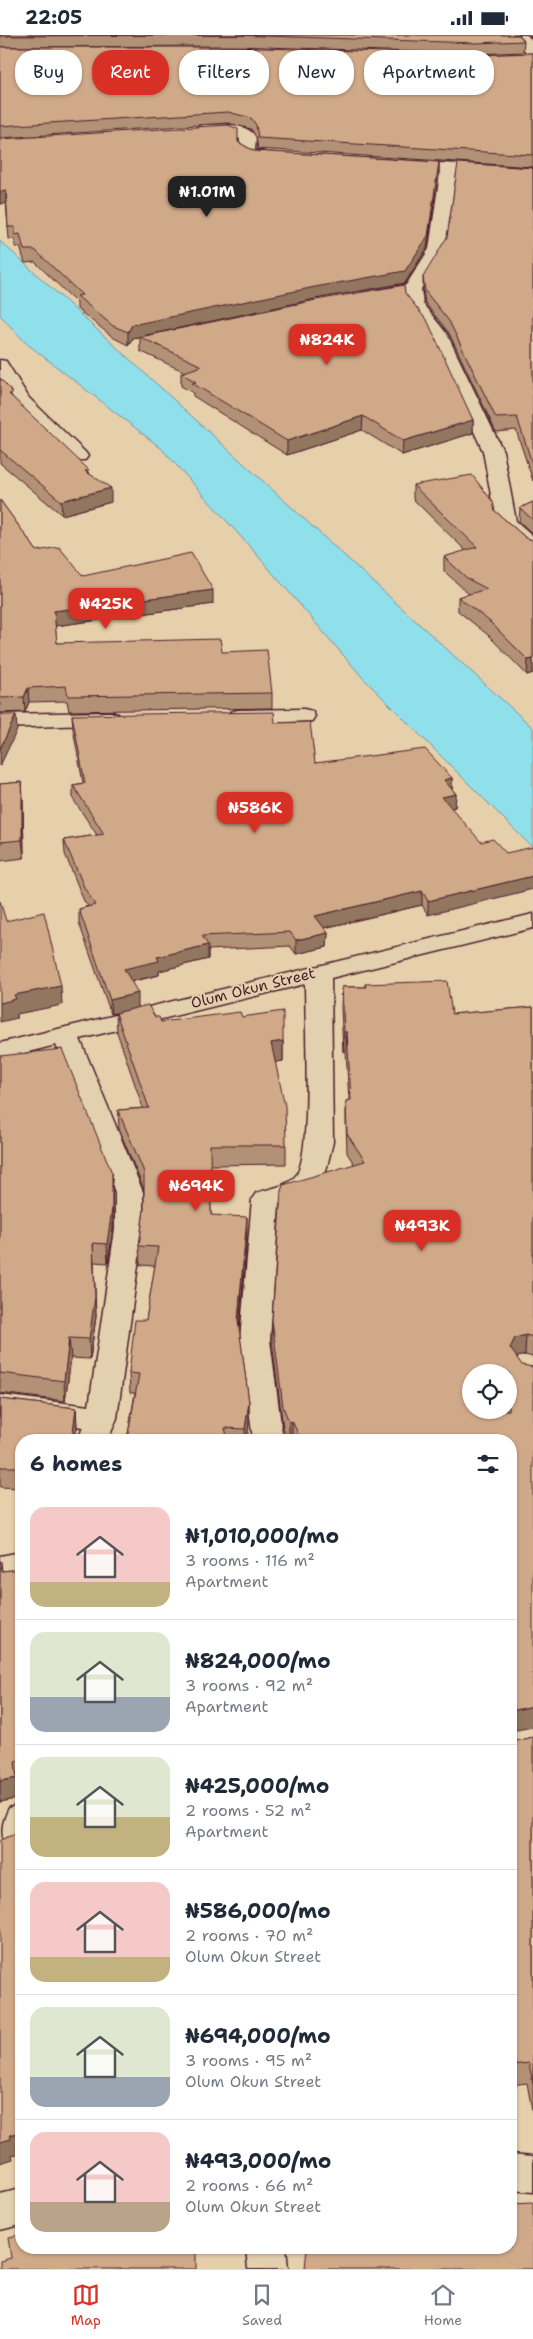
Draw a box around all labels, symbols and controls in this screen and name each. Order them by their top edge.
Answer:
text: 22:05 [25,5,82,30]
chip: Buy [15,50,82,95]
chip: Rent [92,50,169,95]
chip: Filters [179,50,269,95]
chip: New [279,50,354,95]
chip: Apartment [364,50,494,95]
pin: ₦1.01M [166,175,248,218]
text: ₦1.01M [179,181,235,202]
pin: ₦824K [292,323,362,366]
text: ₦824K [300,329,354,350]
pin: ₦425K [71,587,141,630]
text: ₦425K [79,593,133,614]
pin: ₦586K [220,791,290,834]
text: ₦586K [228,797,282,818]
street label: Olum Okun Street [189,963,317,1013]
pin: ₦694K [161,1169,231,1212]
text: ₦694K [169,1175,223,1196]
pin: ₦493K [387,1209,457,1252]
text: ₦493K [394,1215,450,1236]
map controls [462,1364,517,1419]
button: locate [462,1364,517,1419]
text: 6 homes [30,1450,122,1478]
icon: filters [474,1450,502,1478]
text: ₦1,010,000/mo [185,1522,339,1550]
icon: home [70,1527,130,1587]
text: 3 rooms · 116 m² [185,1550,315,1571]
text: Apartment [185,1571,268,1592]
text: ₦824,000/mo [185,1647,331,1675]
icon: home [70,1652,130,1712]
text: 3 rooms · 92 m² [185,1675,313,1696]
text: Apartment [185,1696,268,1717]
text: ₦425,000/mo [185,1772,329,1800]
icon: home [70,1777,130,1837]
text: 2 rooms · 52 m² [185,1800,312,1821]
text: Apartment [185,1821,268,1842]
text: ₦586,000/mo [185,1897,331,1925]
icon: home [70,1902,130,1962]
text: 2 rooms · 70 m² [185,1925,313,1946]
text: Olum Okun Street [185,1946,321,1967]
text: ₦694,000/mo [185,2022,331,2050]
icon: home [70,2027,130,2087]
text: 3 rooms · 95 m² [185,2050,312,2071]
text: Olum Okun Street [185,2071,321,2092]
text: ₦493,000/mo [185,2147,331,2175]
icon: home [70,2152,130,2212]
text: 2 rooms · 66 m² [185,2175,313,2196]
text: Olum Okun Street [185,2196,321,2217]
tab: Map [71,2281,101,2329]
tab: Saved [242,2281,282,2329]
tab: Home [424,2281,462,2329]

